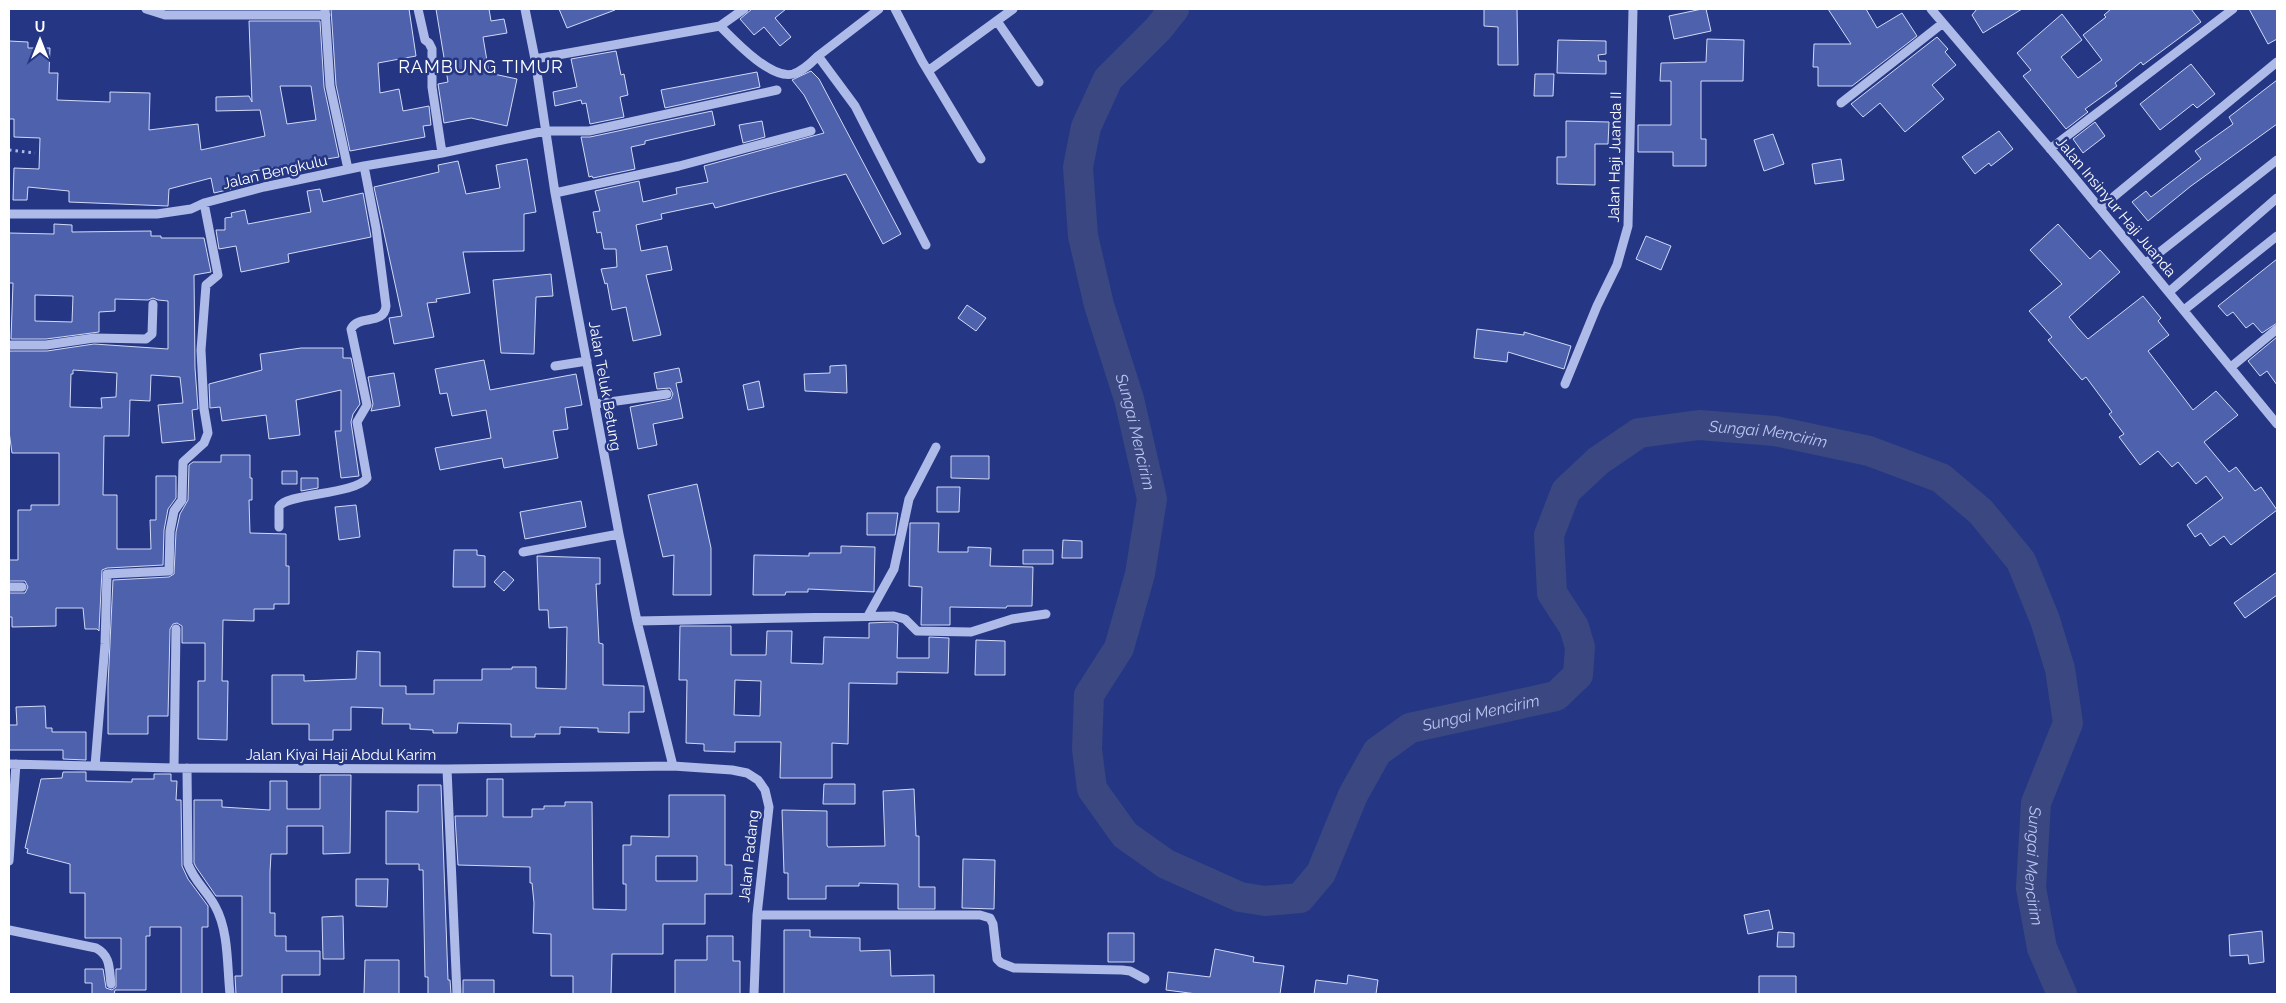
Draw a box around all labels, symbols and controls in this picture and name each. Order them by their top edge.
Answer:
north arrow [15,15,65,65]
text: U [35,19,45,35]
district label: RAMBUNG TIMUR [398,56,564,77]
street label: Jalan Haji Juanda II [1605,91,1625,223]
street label: Jalan Insinyur Haji Juanda [2052,133,2180,281]
street label: Jalan Bengkulu [221,151,329,193]
street label: Jalan Teluk Betung [585,320,625,452]
water label: Sungai Mencirim [1111,370,1159,492]
water label: Sungai Mencirim [1707,417,1829,452]
water label: Sungai Mencirim [1420,691,1541,735]
street label: Jalan Kiyai Haji Abdul Karim [246,746,436,764]
water label: Sungai Mencirim [2021,805,2047,927]
street label: Jalan Padang [735,809,763,903]

